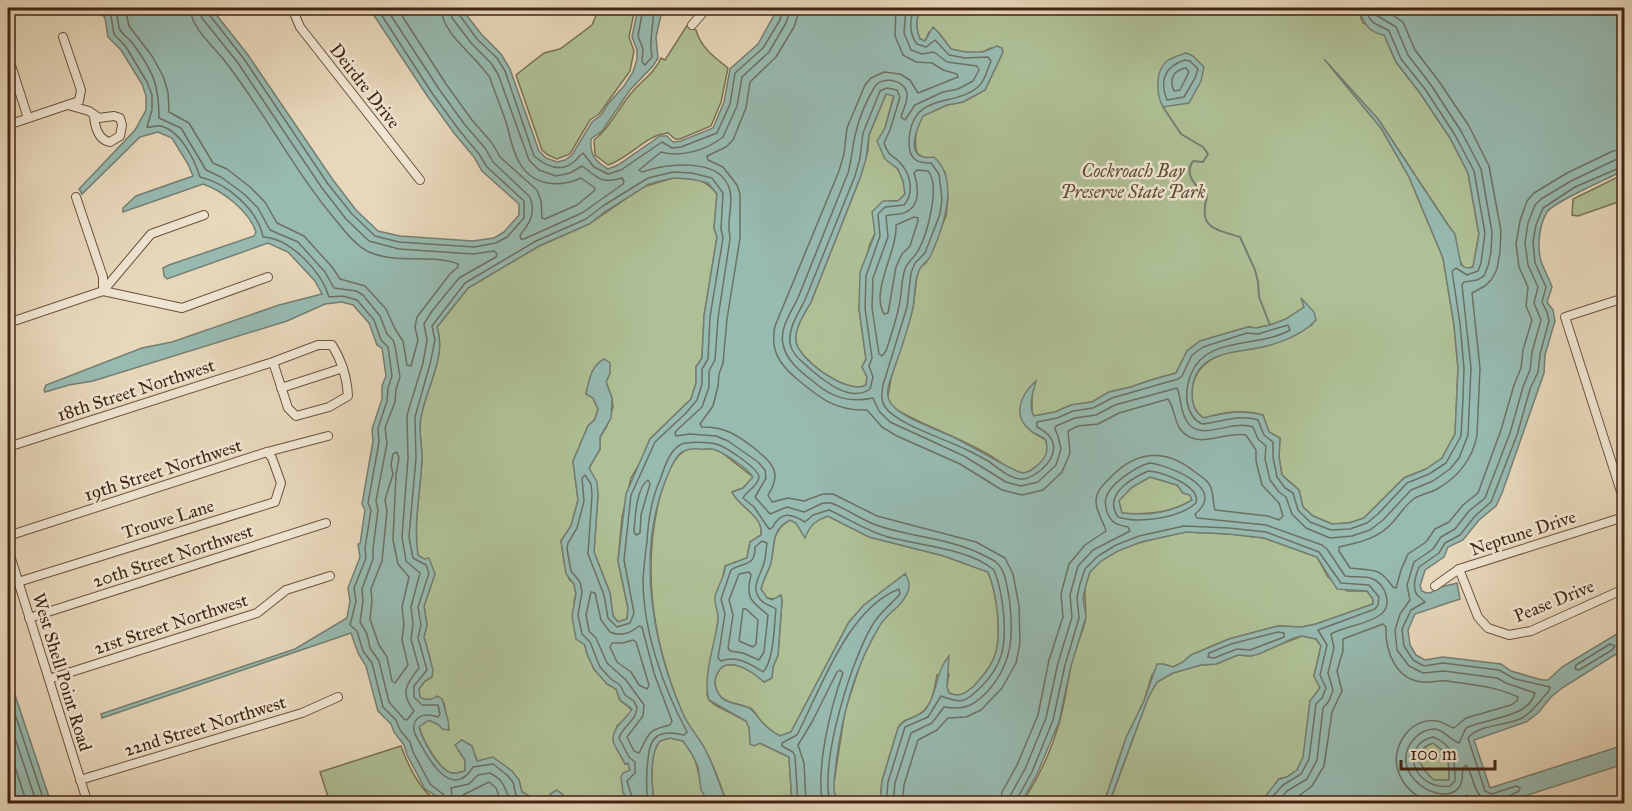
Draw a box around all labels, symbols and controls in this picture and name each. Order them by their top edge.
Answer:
street label: Deirdre Drive [325,39,405,133]
park label: Cockroach Bay Preserve State Park [1061,160,1205,203]
street label: 18th Street Northwest [54,354,218,426]
street label: 19th Street Northwest [81,434,245,506]
street label: Trouve Lane [119,495,217,543]
street label: Neptune Drive [1467,506,1579,560]
street label: 20th Street Northwest [90,519,257,592]
street label: Pease Drive [1511,575,1597,627]
street label: 21st Street Northwest [91,589,251,659]
street label: West Shell Point Road [27,590,97,754]
street label: 22nd Street Northwest [121,691,289,761]
scale bar [1401,733,1496,771]
text: 100 m [1410,743,1457,765]

